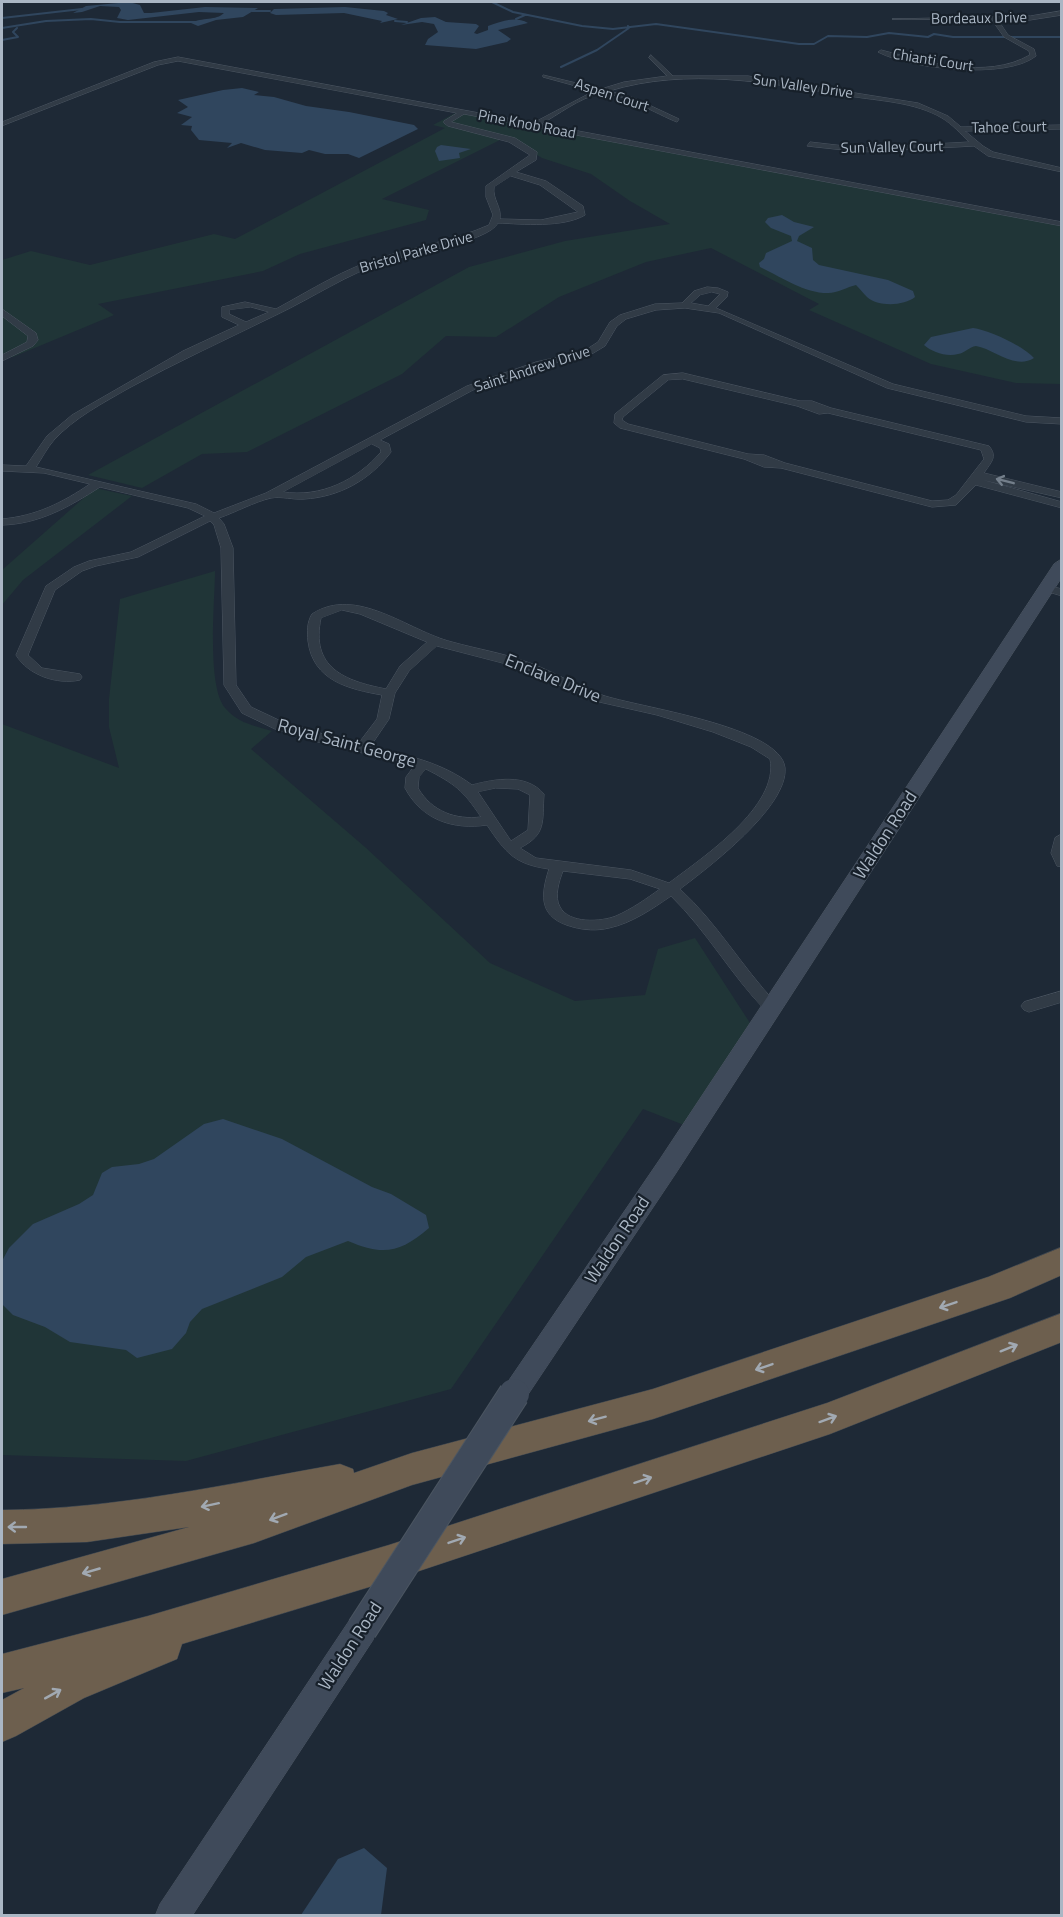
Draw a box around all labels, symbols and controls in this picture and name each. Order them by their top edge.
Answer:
street label: Bordeaux Drive [931,5,1027,30]
street label: Chianti Court [891,42,976,77]
street label: Sun Valley Drive [751,67,855,104]
street label: Aspen Court [572,72,653,118]
street label: Pine Knob Road [476,103,578,144]
street label: Tahoe Court [971,114,1048,139]
street label: Sun Valley Court [841,134,944,159]
street label: Bristol Parke Drive [357,224,475,279]
street label: Saint Andrew Drive [471,339,593,398]
one-way arrow [995,475,1014,487]
street label: Enclave Drive [501,646,605,709]
street label: Royal Saint George [275,711,420,774]
street label: Waldon Road [846,785,923,884]
street label: Waldon Road [577,1191,656,1289]
one-way arrow [939,1300,958,1311]
one-way arrow [1000,1342,1018,1353]
one-way arrow [755,1362,774,1373]
one-way arrow [818,1412,837,1423]
one-way arrow [587,1414,606,1426]
one-way arrow [633,1474,652,1485]
one-way arrow [201,1500,220,1511]
one-way arrow [269,1512,288,1523]
one-way arrow [7,1521,27,1533]
one-way arrow [447,1534,466,1545]
one-way arrow [82,1566,101,1577]
street label: Waldon Road [311,1596,388,1695]
one-way arrow [44,1688,61,1700]

